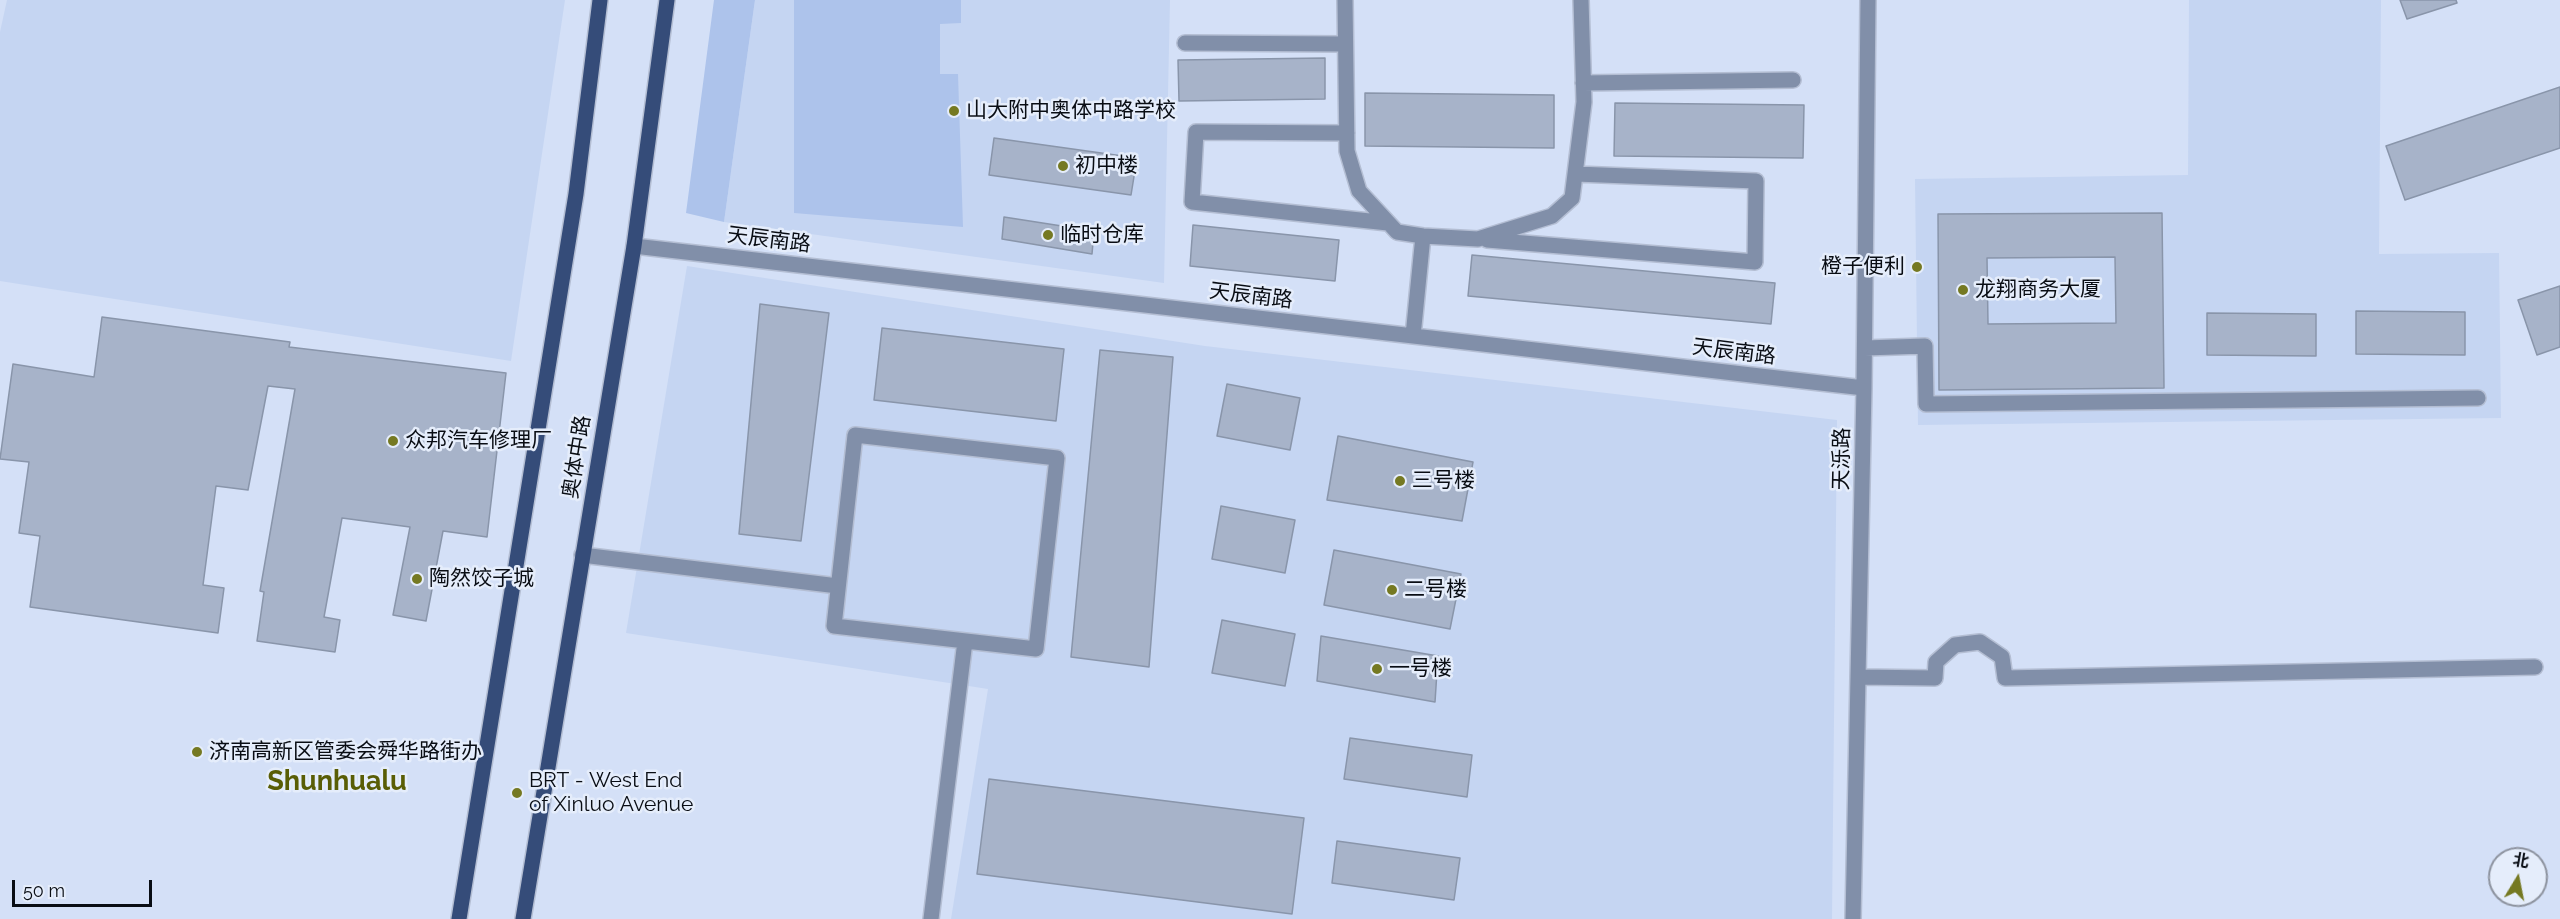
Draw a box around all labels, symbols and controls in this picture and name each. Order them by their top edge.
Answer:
place label: 山大附中奥体中路学校 [966,98,1176,124]
marker: 山大附中奥体中路学校 [947,104,961,118]
place label: 初中楼 [1075,153,1138,179]
marker: 初中楼 [1056,159,1070,173]
street label: 天辰南路 [726,222,812,258]
place label: 临时仓库 [1060,222,1144,248]
marker: 临时仓库 [1041,228,1055,242]
place label: 橙子便利 [1821,254,1905,280]
marker: 橙子便利 [1910,260,1924,274]
place label: 龙翔商务大厦 [1975,277,2101,303]
street label: 天辰南路 [1208,278,1294,314]
marker: 龙翔商务大厦 [1956,283,1970,297]
street label: 天辰南路 [1691,334,1777,370]
street label: 奥体中路 [558,414,596,500]
street label: 天泺路 [1829,427,1855,491]
place label: 众邦汽车修理厂 [405,428,552,454]
marker: 众邦汽车修理厂 [386,434,400,448]
place label: 三号楼 [1412,468,1475,494]
marker: 三号楼 [1393,474,1407,488]
place label: 陶然饺子城 [429,566,534,592]
marker: 陶然饺子城 [410,572,424,586]
place label: 二号楼 [1404,577,1467,603]
marker: 二号楼 [1385,583,1399,597]
place label: 一号楼 [1389,656,1452,682]
marker: 一号楼 [1370,662,1384,676]
place label: 济南高新区管委会舜华路街办 [209,739,482,765]
marker: 济南高新区管委会舜华路街办 [190,745,204,759]
district label: Shunhualu [267,766,407,798]
place label: BRT - West End of Xinluo Avenue [529,768,693,818]
marker: BRT - West End of Xinluo Avenue [510,786,524,800]
north arrow [2488,847,2548,907]
text: 北 [2511,850,2530,871]
scale bar [15,868,154,906]
text: 50 m [23,880,65,901]

